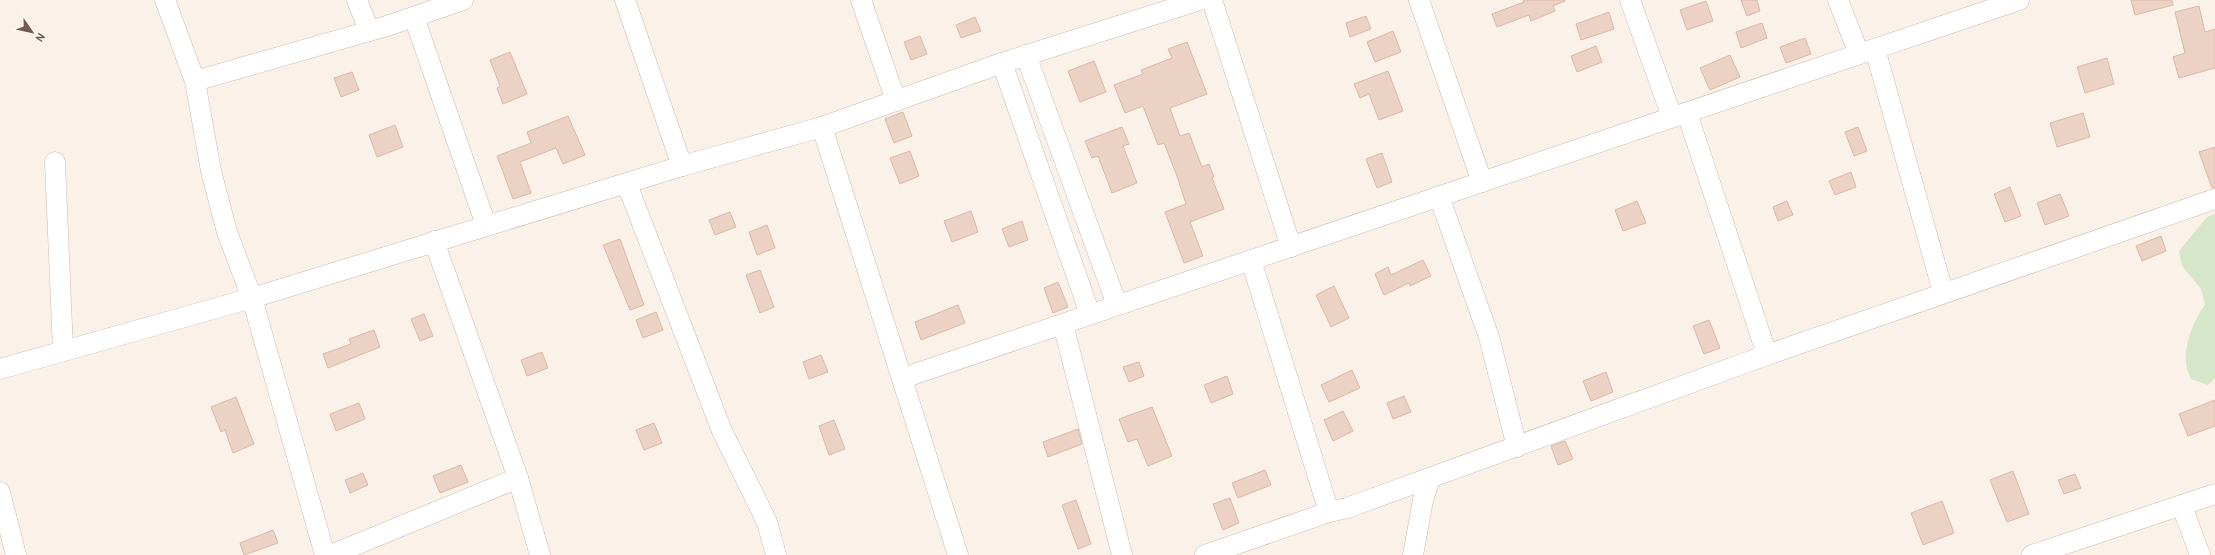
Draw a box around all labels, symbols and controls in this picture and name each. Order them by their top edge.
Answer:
north arrow [12,12,52,52]
text: N [31,30,47,44]

